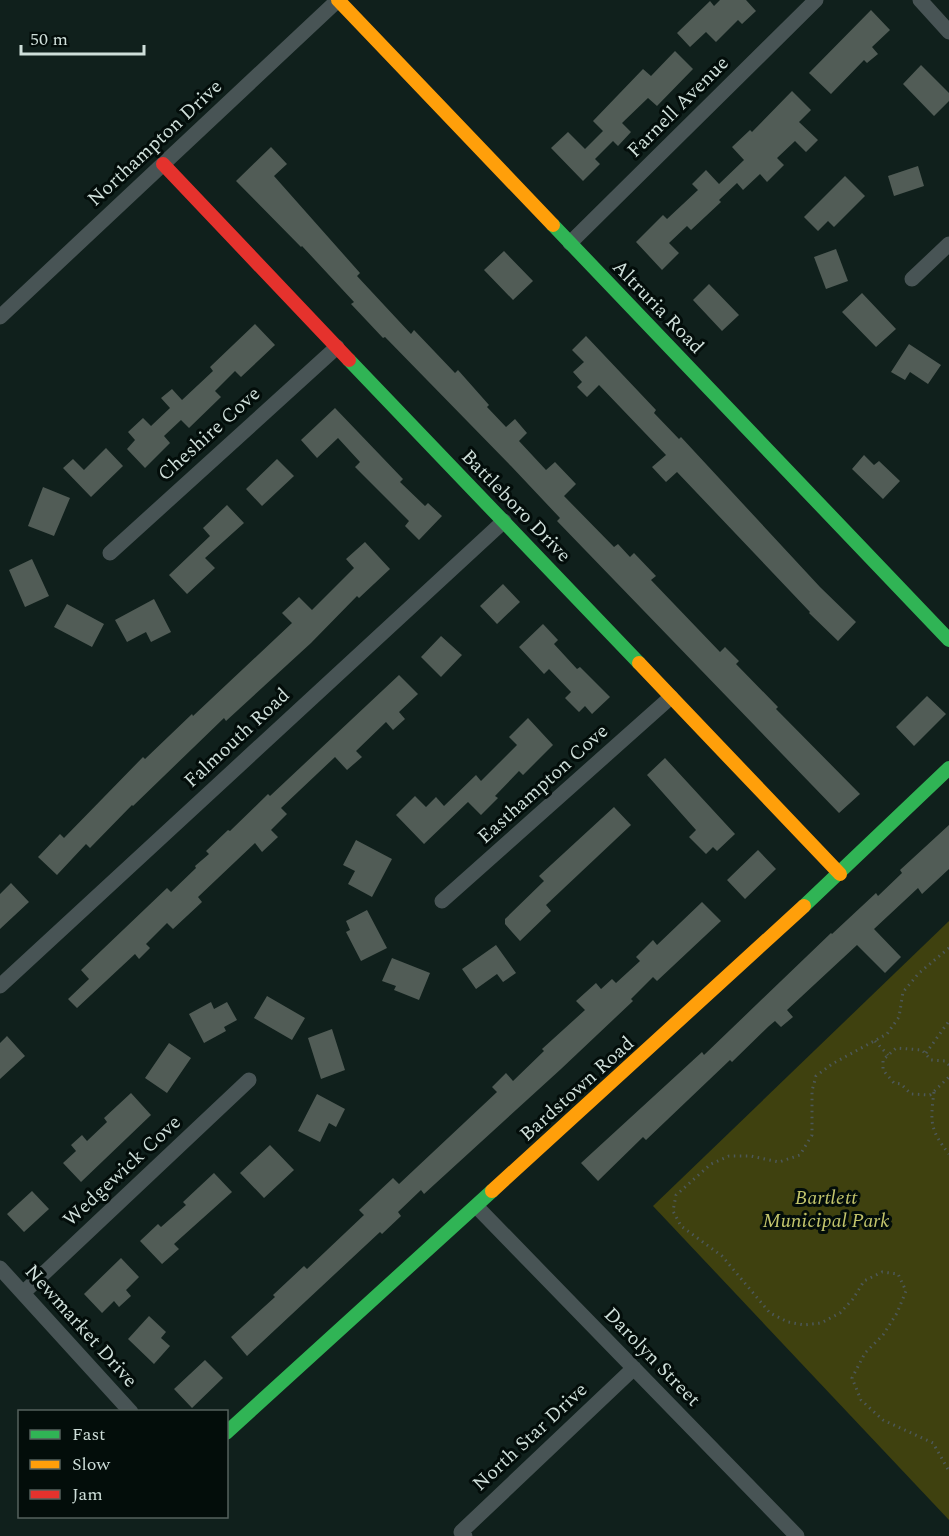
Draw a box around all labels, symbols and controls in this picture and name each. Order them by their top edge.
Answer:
scale bar [21,18,144,56]
text: 50 m [30,26,68,53]
street label: Farnell Avenue [620,49,736,165]
street label: Northampton Drive [81,72,229,214]
street label: Altruria Road [605,253,711,361]
street label: Cheshire Cove [151,380,267,488]
street label: Battleboro Drive [454,443,578,569]
street label: Falmouth Road [177,681,297,795]
street label: Easthampton Cove [471,717,615,851]
street label: Bardstown Road [513,1029,641,1149]
street label: Wedgewick Cove [56,1108,188,1234]
park label: Bartlett Municipal Park [762,1183,890,1236]
street label: Newmarket Drive [17,1258,145,1394]
street label: Darolyn Street [597,1300,707,1414]
street label: North Star Drive [466,1376,594,1498]
legend [18,1410,228,1518]
text: Fast [72,1421,105,1448]
text: Slow [72,1451,111,1478]
text: Jam [72,1481,103,1508]

